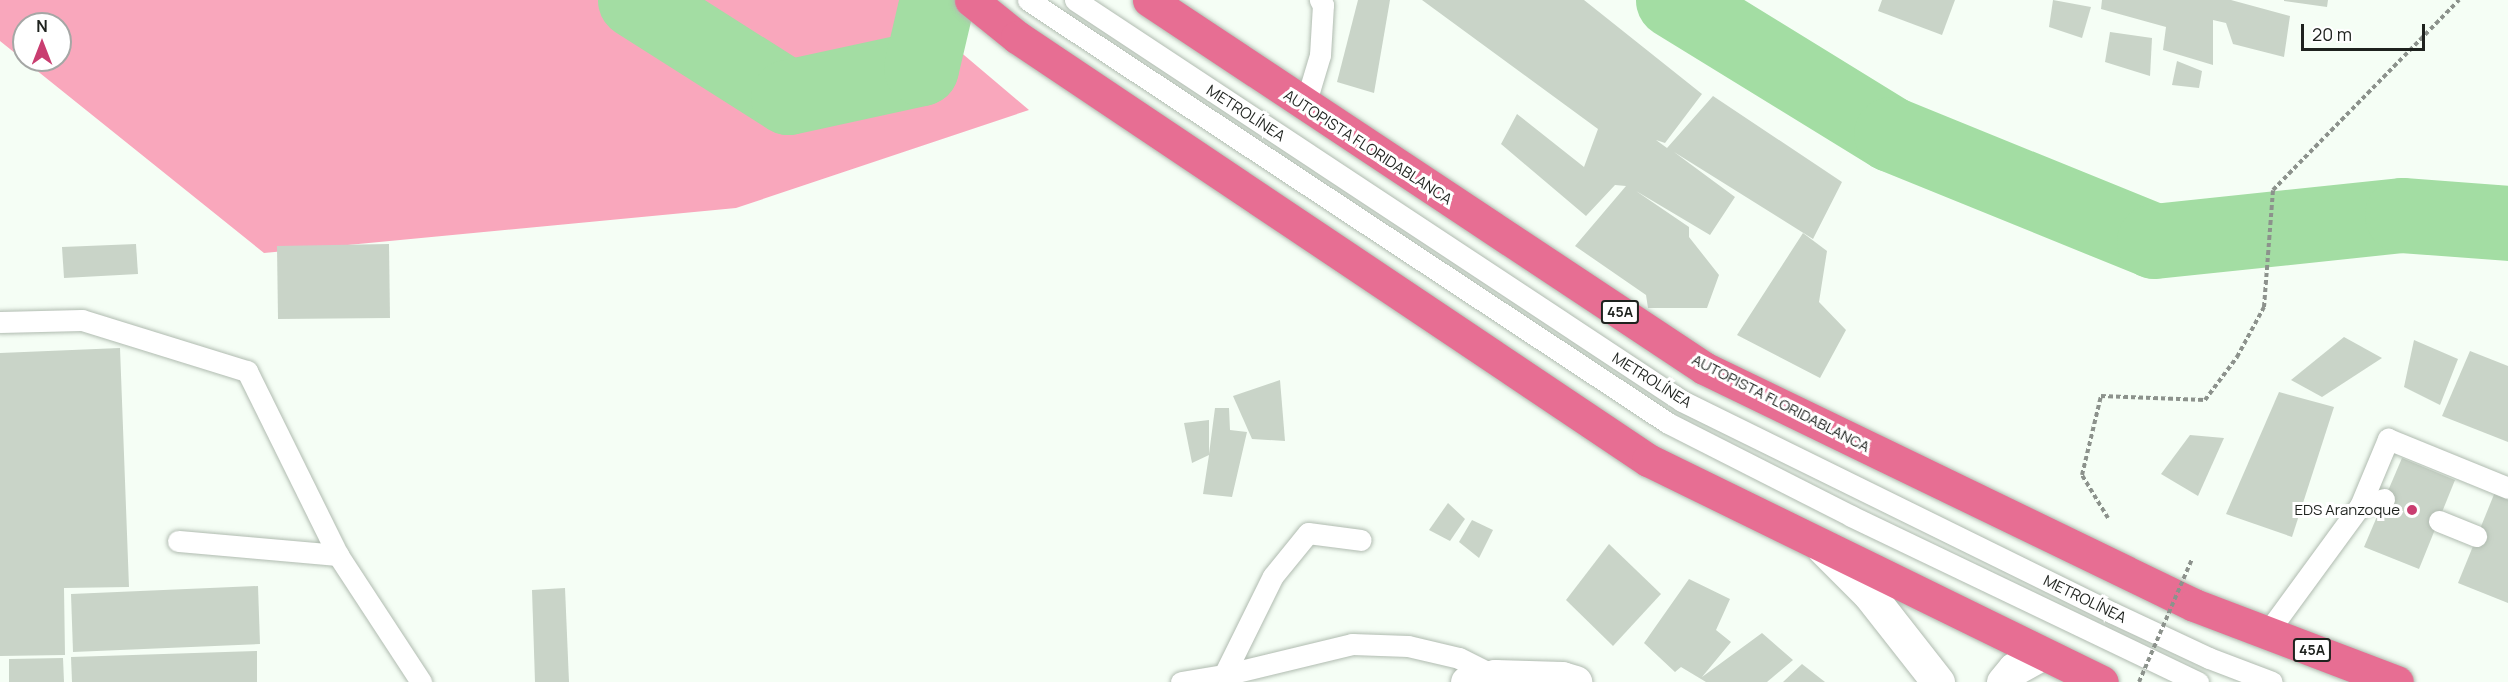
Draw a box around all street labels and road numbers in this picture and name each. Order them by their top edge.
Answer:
street label: METROLÍNEA [1203,81,1289,145]
street label: AUTOPISTA FLORIDABLANCA [1280,86,1456,208]
road number: 45A [1600,301,1640,323]
street label: METROLÍNEA [1609,349,1695,411]
street label: AUTOPISTA FLORIDABLANCA [1689,350,1873,456]
street label: METROLÍNEA [2041,571,2129,627]
road number: 45A [2292,639,2332,661]

